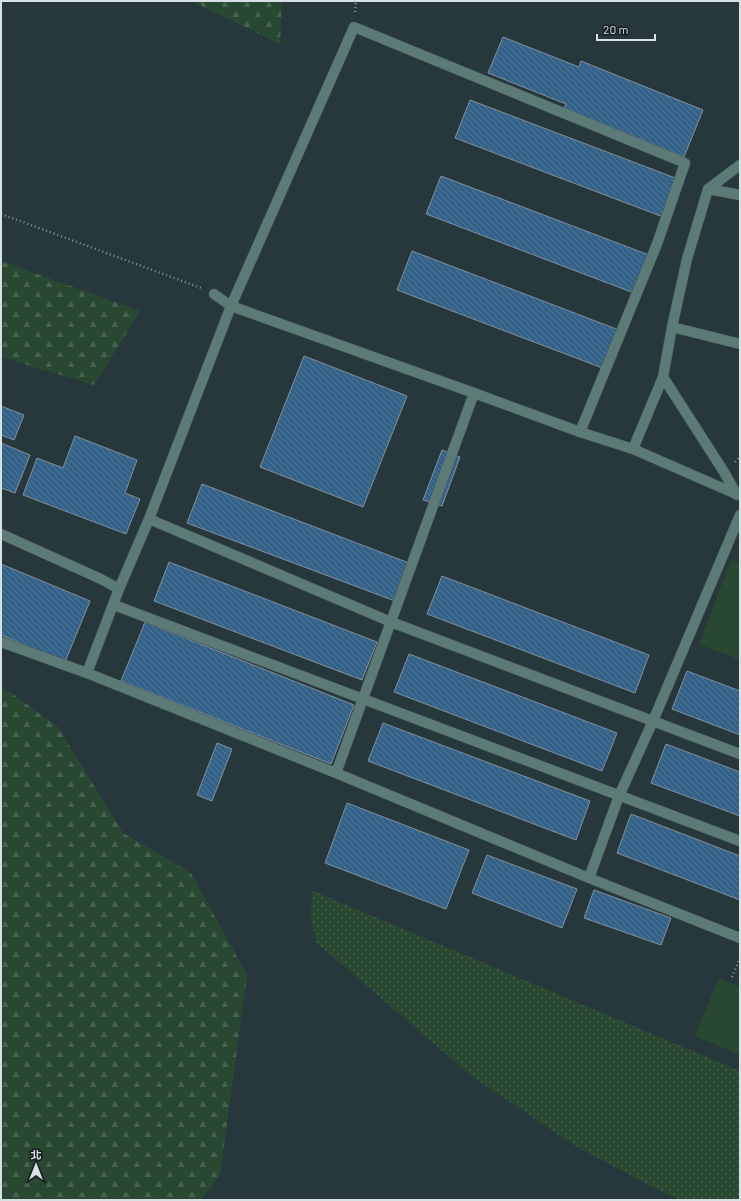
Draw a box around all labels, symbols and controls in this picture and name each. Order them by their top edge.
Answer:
scale bar [597,16,655,42]
text: 20 m [603,22,629,36]
north arrow [16,1145,56,1185]
text: 北 [31,1148,42,1161]

